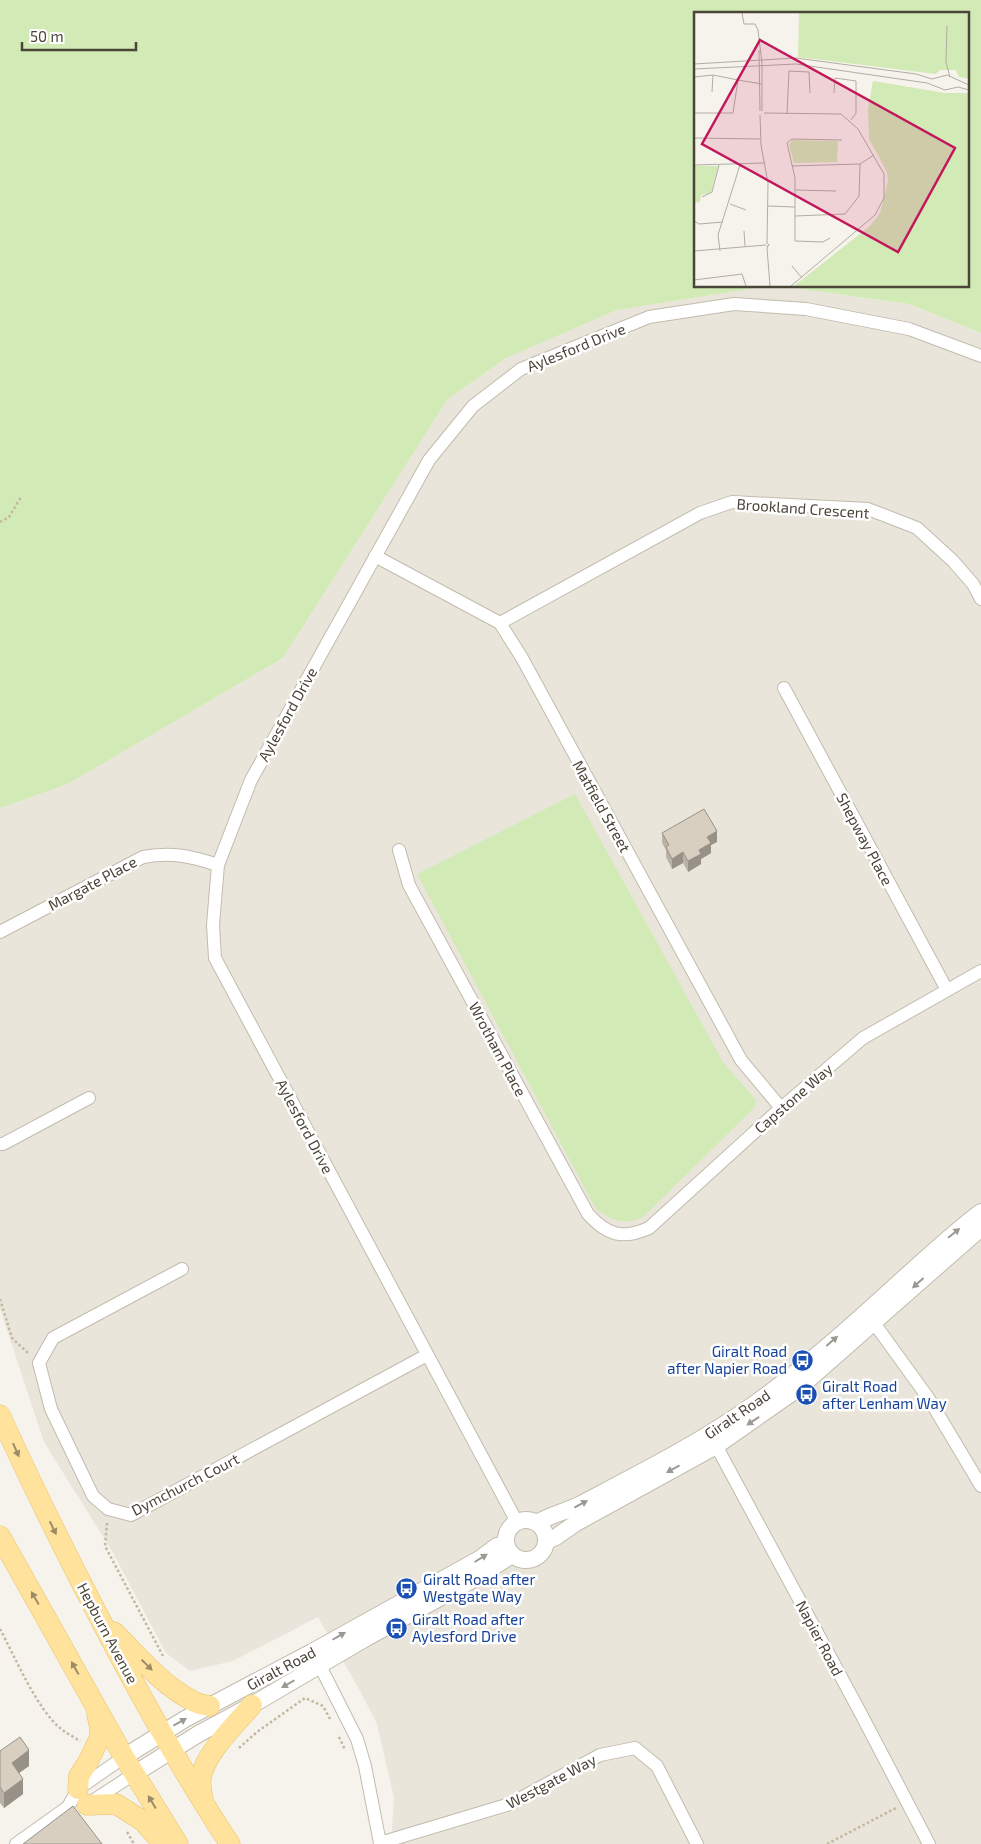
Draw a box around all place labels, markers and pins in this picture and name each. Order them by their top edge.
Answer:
place label: Giralt Road after Napier Road [667,1342,787,1377]
bus stop icon: Giralt Road after Napier Road [791,1348,815,1372]
place label: Giralt Road after Lenham Way [822,1377,947,1412]
bus stop icon: Giralt Road after Lenham Way [794,1383,818,1407]
place label: Giralt Road after Westgate Way [423,1570,535,1605]
bus stop icon: Giralt Road after Westgate Way [395,1576,419,1600]
place label: Giralt Road after Aylesford Drive [412,1610,524,1645]
bus stop icon: Giralt Road after Aylesford Drive [384,1616,408,1640]

